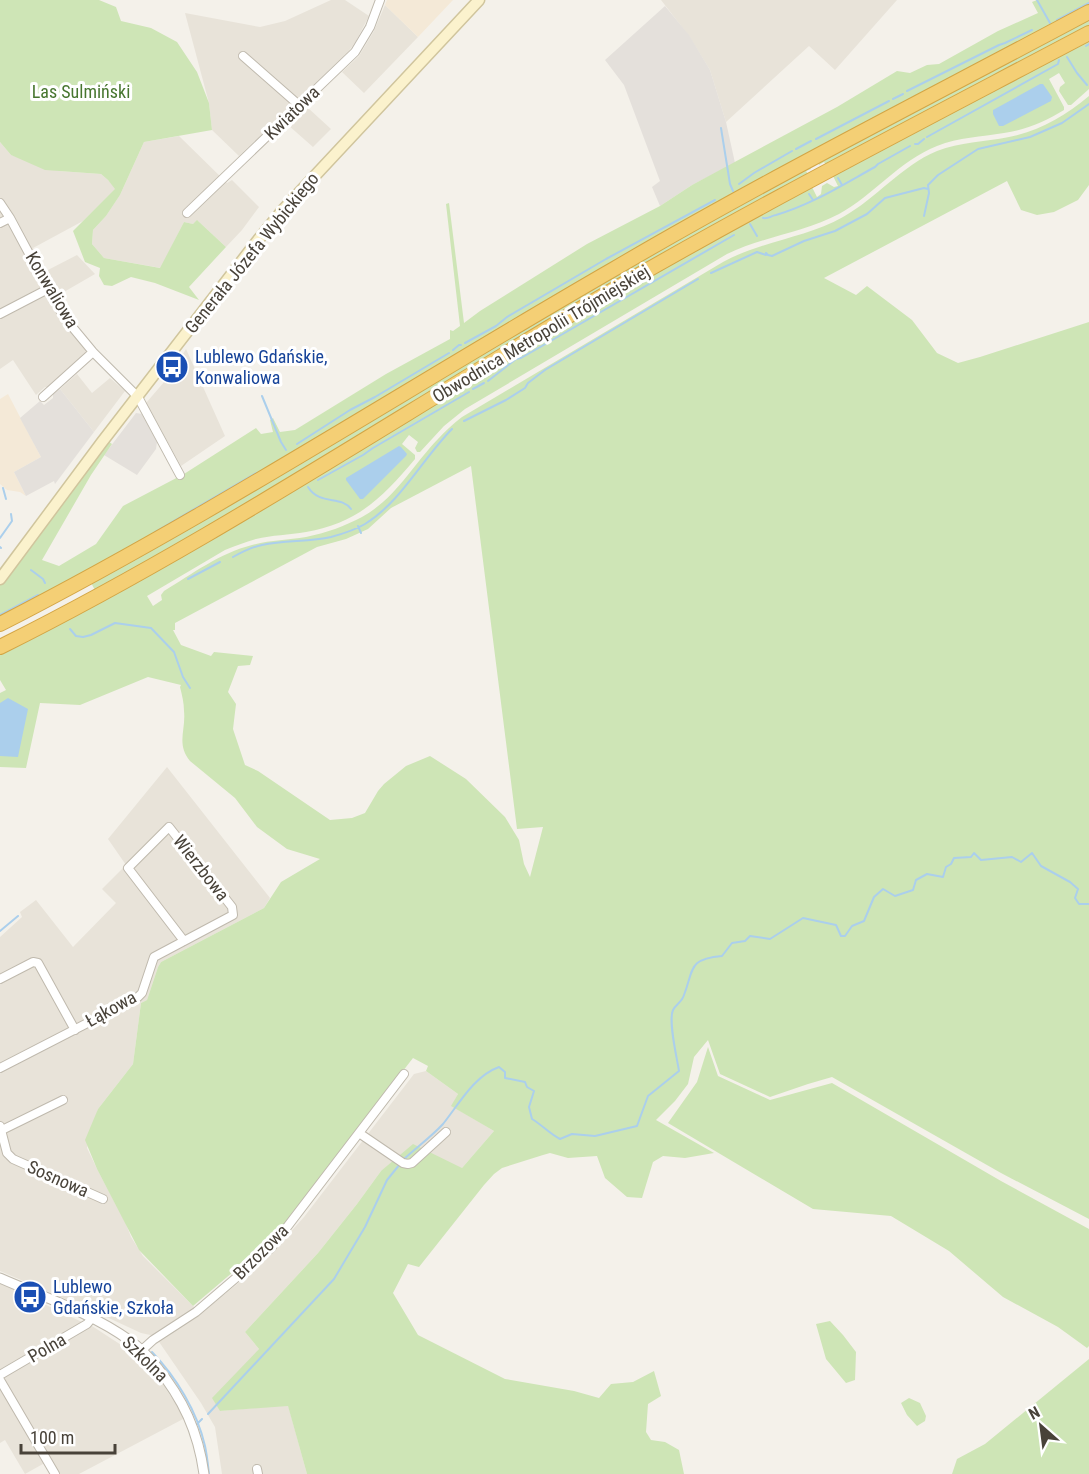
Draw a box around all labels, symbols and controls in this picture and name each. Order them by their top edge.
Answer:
park label: Las Sulmiński [32,81,130,102]
street label: Kwiatowa [260,81,323,144]
street label: Generała Józefa Wybickiego [180,168,323,337]
street label: Konwaliowa [21,248,83,332]
street label: Obwodnica Metropolii Trójmiejskiej [429,260,653,407]
place label: Lublewo Gdańskie, Konwaliowa [195,346,328,388]
bus stop icon: Lublewo Gdańskie, Konwaliowa [154,349,190,385]
street label: Wierzbowa [169,831,234,905]
street label: Łąkowa [82,986,140,1031]
street label: Sosnowa [24,1156,92,1201]
street label: Brzozowa [229,1220,292,1283]
place label: Lublewo Gdańskie, Szkoła [53,1276,174,1318]
bus stop icon: Lublewo Gdańskie, Szkoła [12,1279,48,1315]
street label: Polna [24,1328,69,1367]
street label: Szkolna [118,1331,173,1386]
north arrow [1011,1396,1071,1456]
text: N [1025,1403,1043,1424]
scale bar [21,1417,116,1455]
text: 100 m [30,1427,74,1448]

